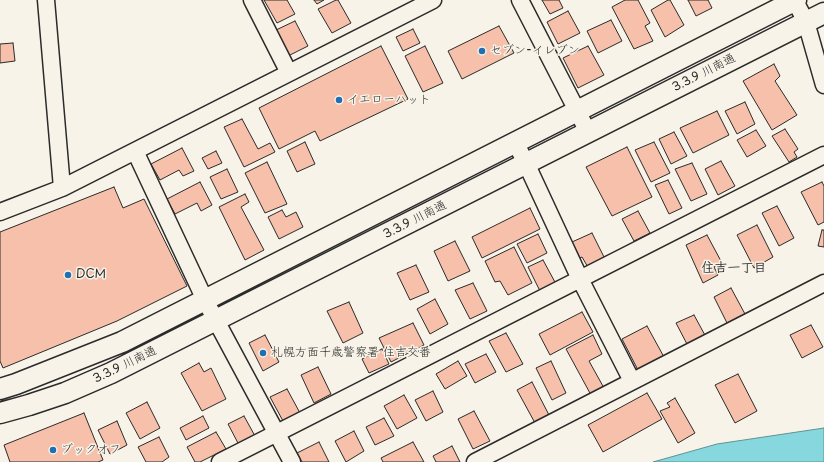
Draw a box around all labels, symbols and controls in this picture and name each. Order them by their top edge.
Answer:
place label: セブン-イレブン [490,44,580,58]
marker: セブン-イレブン [477,46,487,56]
street label: 3.3.9 川南通 [670,51,738,95]
place label: イエローハット [347,93,431,107]
marker: イエローハット [334,95,344,105]
street label: 3.3.9 川南通 [381,198,449,242]
district label: 住吉一丁目 [702,260,766,276]
place label: DCM [76,268,106,282]
marker: DCM [63,270,73,280]
street label: 3.3.9 川南通 [91,343,159,387]
place label: 札幌方面千歳警察署 住吉交番 [271,346,431,360]
marker: 札幌方面千歳警察署 住吉交番 [258,348,268,358]
place label: ブックオフ [61,443,121,457]
marker: ブックオフ [48,445,58,455]

